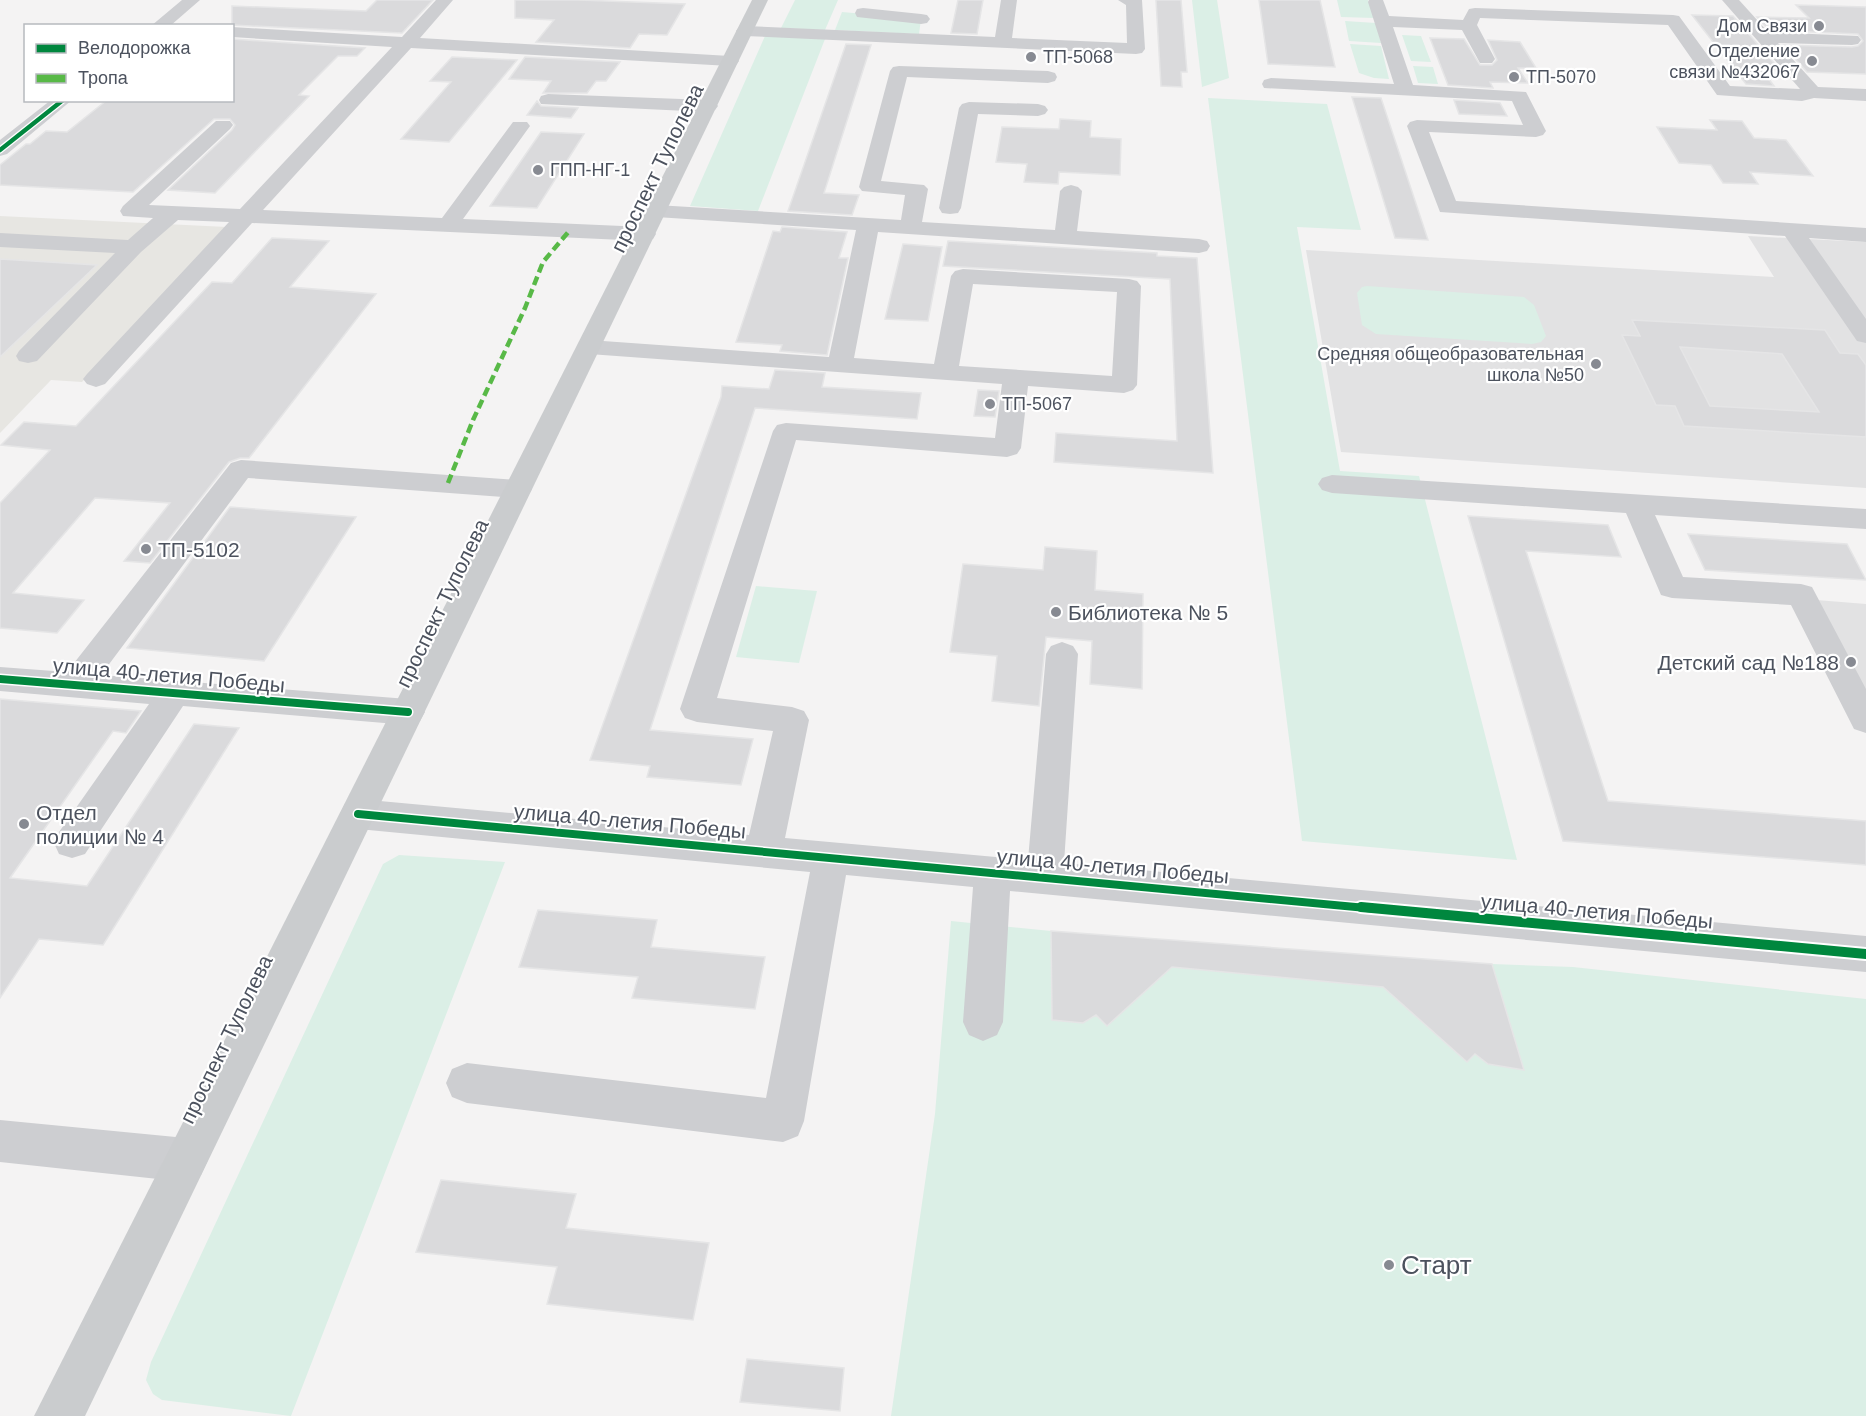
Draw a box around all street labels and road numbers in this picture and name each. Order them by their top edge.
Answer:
street label: проспект Туполева [606,80,708,256]
street label: проспект Туполева [391,515,493,691]
street label: улица 40-летия Победы [52,653,286,697]
street label: улица 40-летия Победы [513,799,747,843]
street label: улица 40-летия Победы [996,844,1230,888]
street label: улица 40-летия Победы [1480,889,1714,933]
street label: проспект Туполева [175,951,277,1127]

